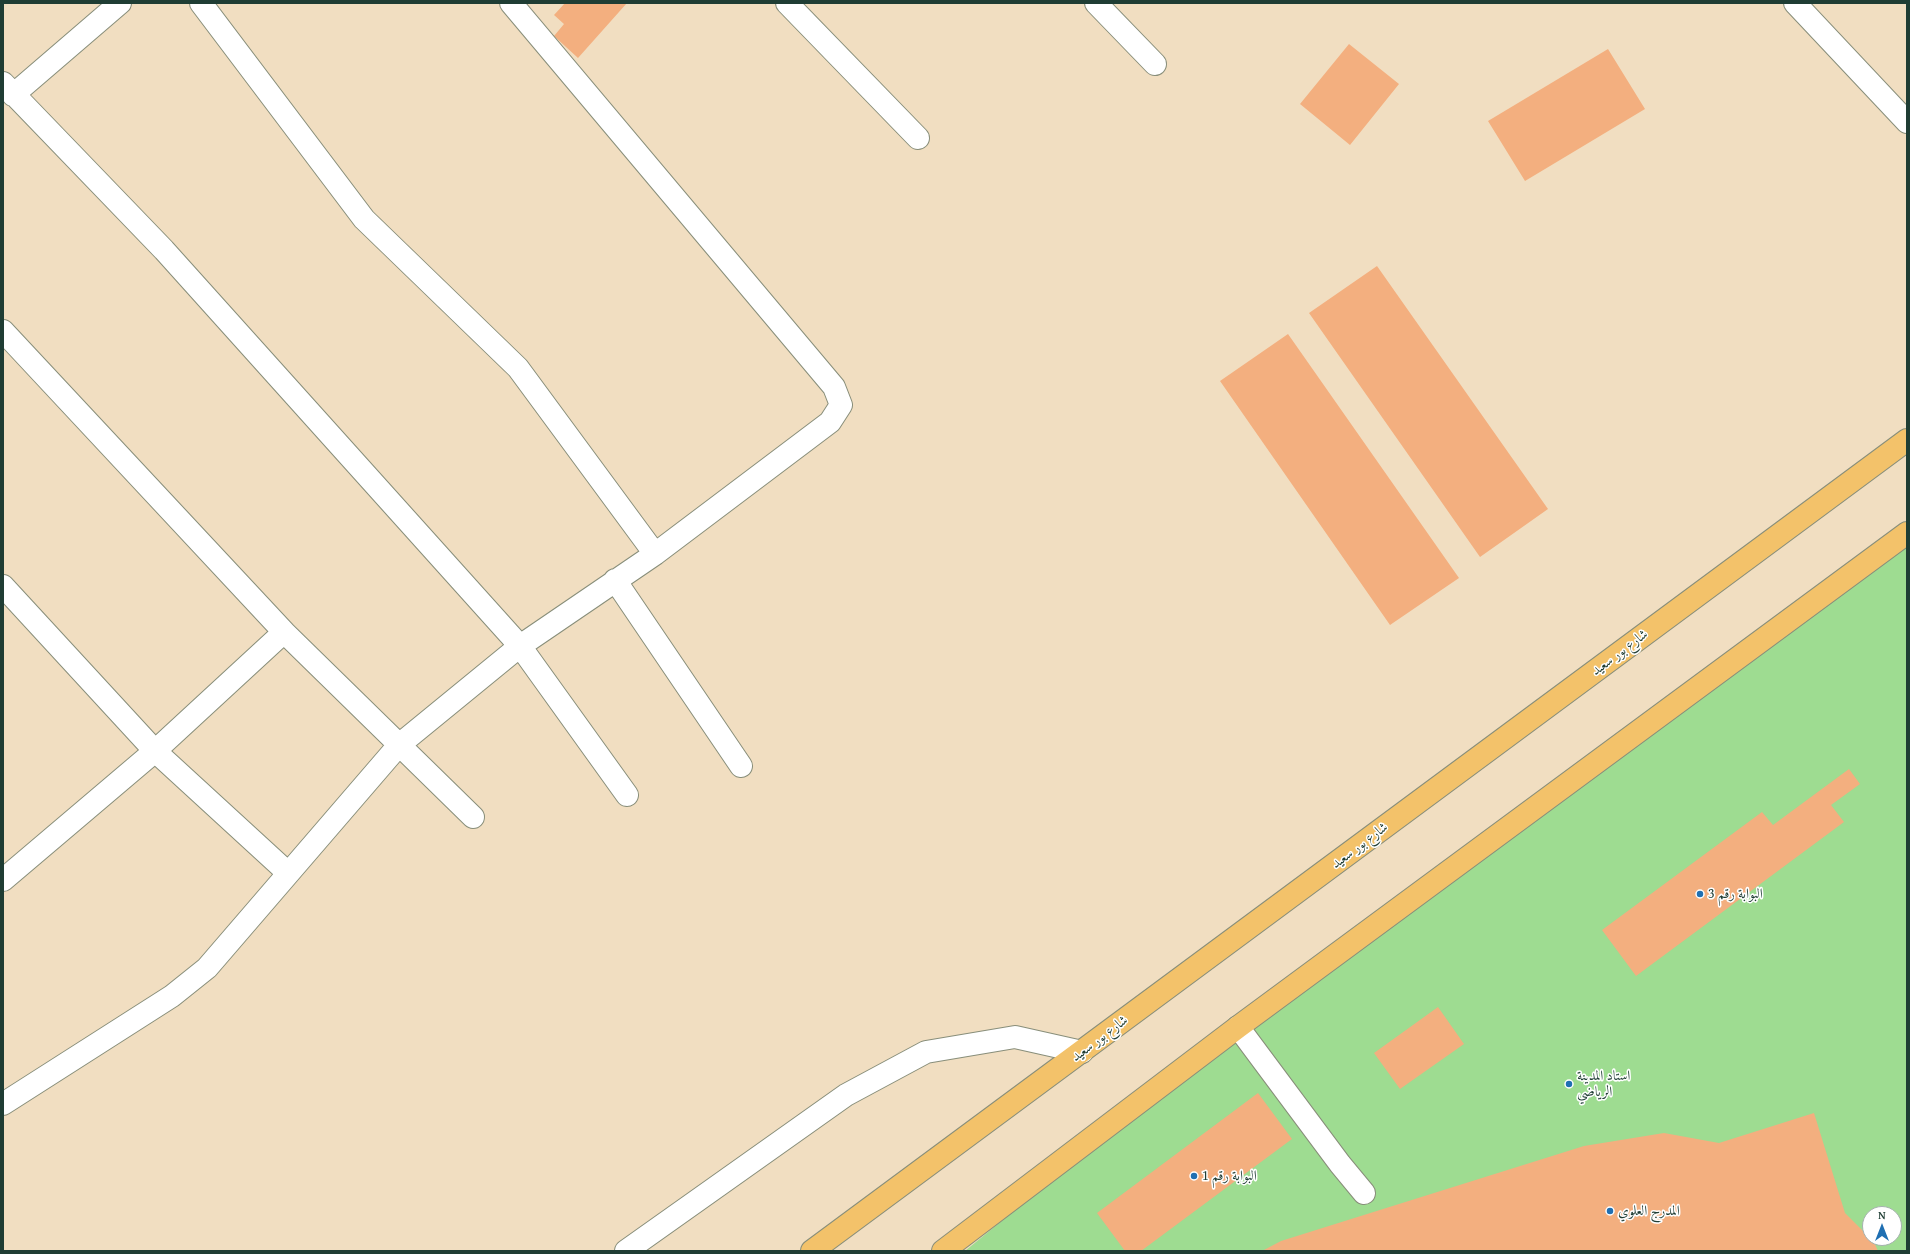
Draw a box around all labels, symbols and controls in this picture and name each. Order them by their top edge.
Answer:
street label: شارع بور سعيد [1588,626,1652,680]
street label: شارع بور سعيد [1328,819,1392,873]
place label: البوابة رقم 3 [1708,886,1763,902]
marker: البوابة رقم 3 [1695,889,1705,899]
street label: شارع بور سعيد [1068,1012,1132,1066]
place label: استاد المدينة الرياضي [1577,1068,1630,1100]
marker: استاد المدينة الرياضي [1564,1079,1574,1089]
place label: البوابة رقم 1 [1202,1168,1257,1184]
marker: البوابة رقم 1 [1189,1171,1199,1181]
place label: المدرج العلوي [1618,1203,1680,1219]
marker: المدرج العلوي [1605,1206,1615,1216]
north arrow [1862,1206,1902,1246]
text: N [1878,1207,1886,1223]

